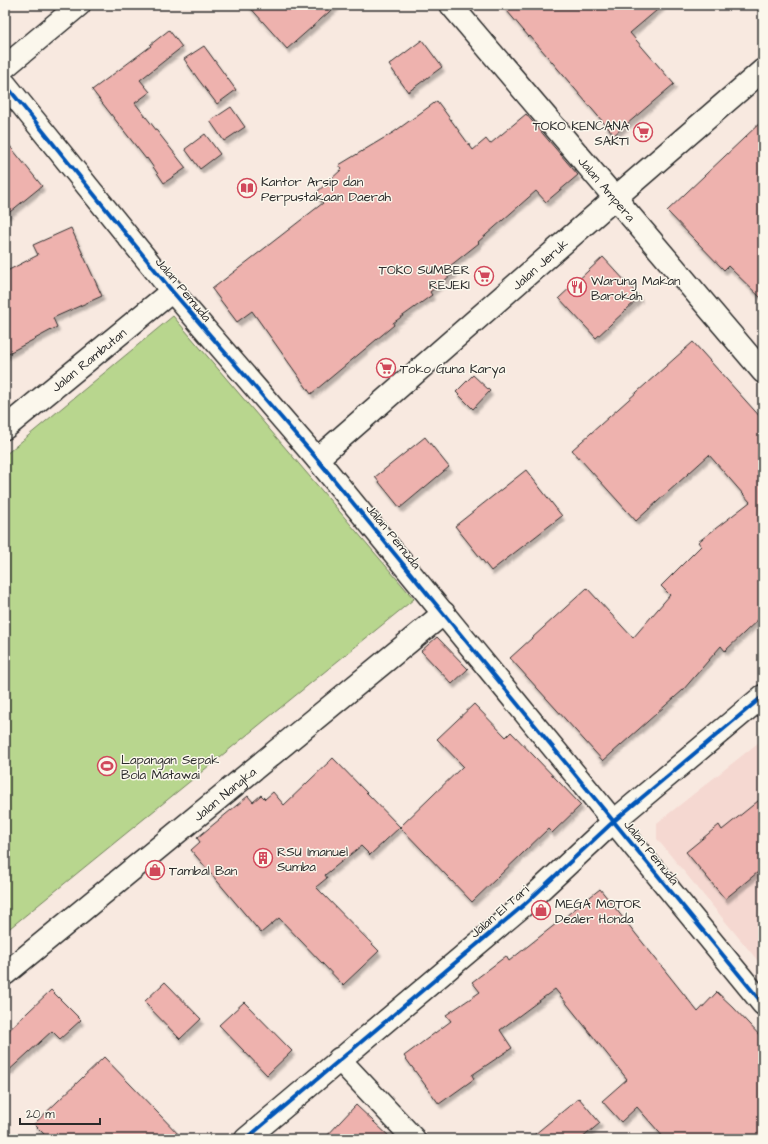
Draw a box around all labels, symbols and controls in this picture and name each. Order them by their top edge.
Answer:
place label: TOKO KENCANA SAKTI [533,117,630,150]
supermarket icon: TOKO KENCANA SAKTI [632,121,654,143]
street label: Jalan Ampera [573,153,639,226]
place label: Kantor Arsip dan Perpustakaan Daerah [261,173,392,206]
library icon: Kantor Arsip dan Perpustakaan Daerah [236,177,258,199]
street label: Jalan Jeruk [508,235,572,294]
street label: Jalan Pemuda [151,254,216,326]
place label: TOKO SUMBER REJEKI [379,261,470,294]
supermarket icon: TOKO SUMBER REJEKI [473,265,495,287]
place label: Warung Makan Barokah [591,272,681,305]
restaurant icon: Warung Makan Barokah [566,276,588,298]
street label: Jalan Rambutan [48,324,131,396]
supermarket icon: Toko Guna Karya [375,357,397,379]
place label: Toko Guna Karya [400,360,506,379]
street label: Jalan Pemuda [361,500,425,573]
place label: Lapangan Sepak Bola Matawai [121,751,219,784]
sports icon: Lapangan Sepak Bola Matawai [96,755,118,777]
street label: Jalan Nangka [190,763,261,826]
street label: Jalan Pemuda [619,816,683,889]
place label: RSU Imanuel Sumba [277,843,348,876]
building icon: RSU Imanuel Sumba [252,847,274,869]
shop icon: Tambal Ban [144,859,166,881]
place label: Tambal Ban [169,862,238,880]
street label: Jalan El Tari [466,881,533,942]
place label: MEGA MOTOR Dealer Honda [555,895,642,928]
shop icon: MEGA MOTOR Dealer Honda [530,899,552,921]
scale bar [20,1100,100,1126]
text: 20 m [26,1106,55,1123]

